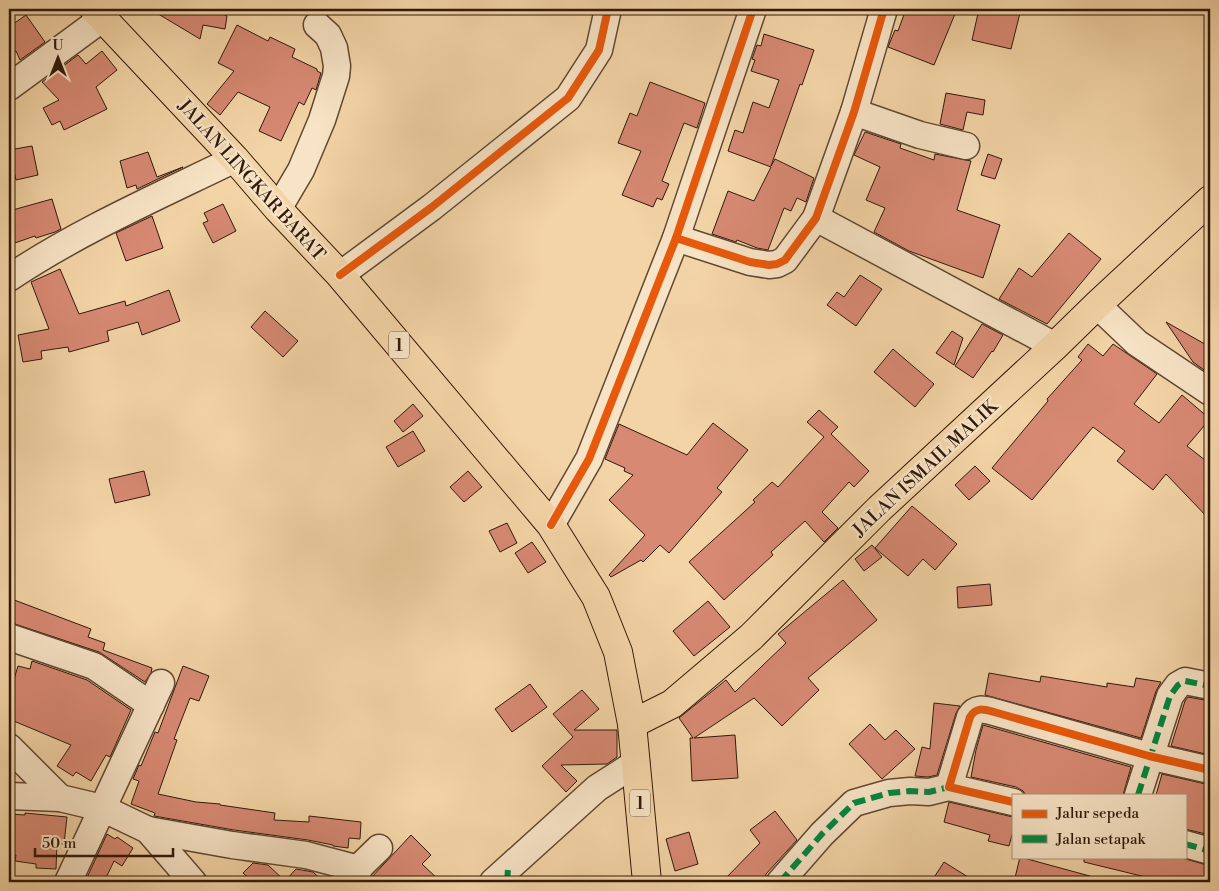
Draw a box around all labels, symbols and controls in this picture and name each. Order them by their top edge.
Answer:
north arrow [32,32,82,82]
text: U [53,37,64,55]
street label: JALAN LINGKAR BARAT [172,94,330,266]
road number: 1 [389,332,409,358]
street label: JALAN ISMAIL MALIK [847,394,1004,542]
road number: 1 [630,790,650,816]
legend [1012,794,1186,858]
text: Jalur sepeda [1055,804,1139,823]
scale bar [35,826,172,858]
text: Jalan setapak [1055,830,1147,849]
text: 50 m [42,834,76,853]

